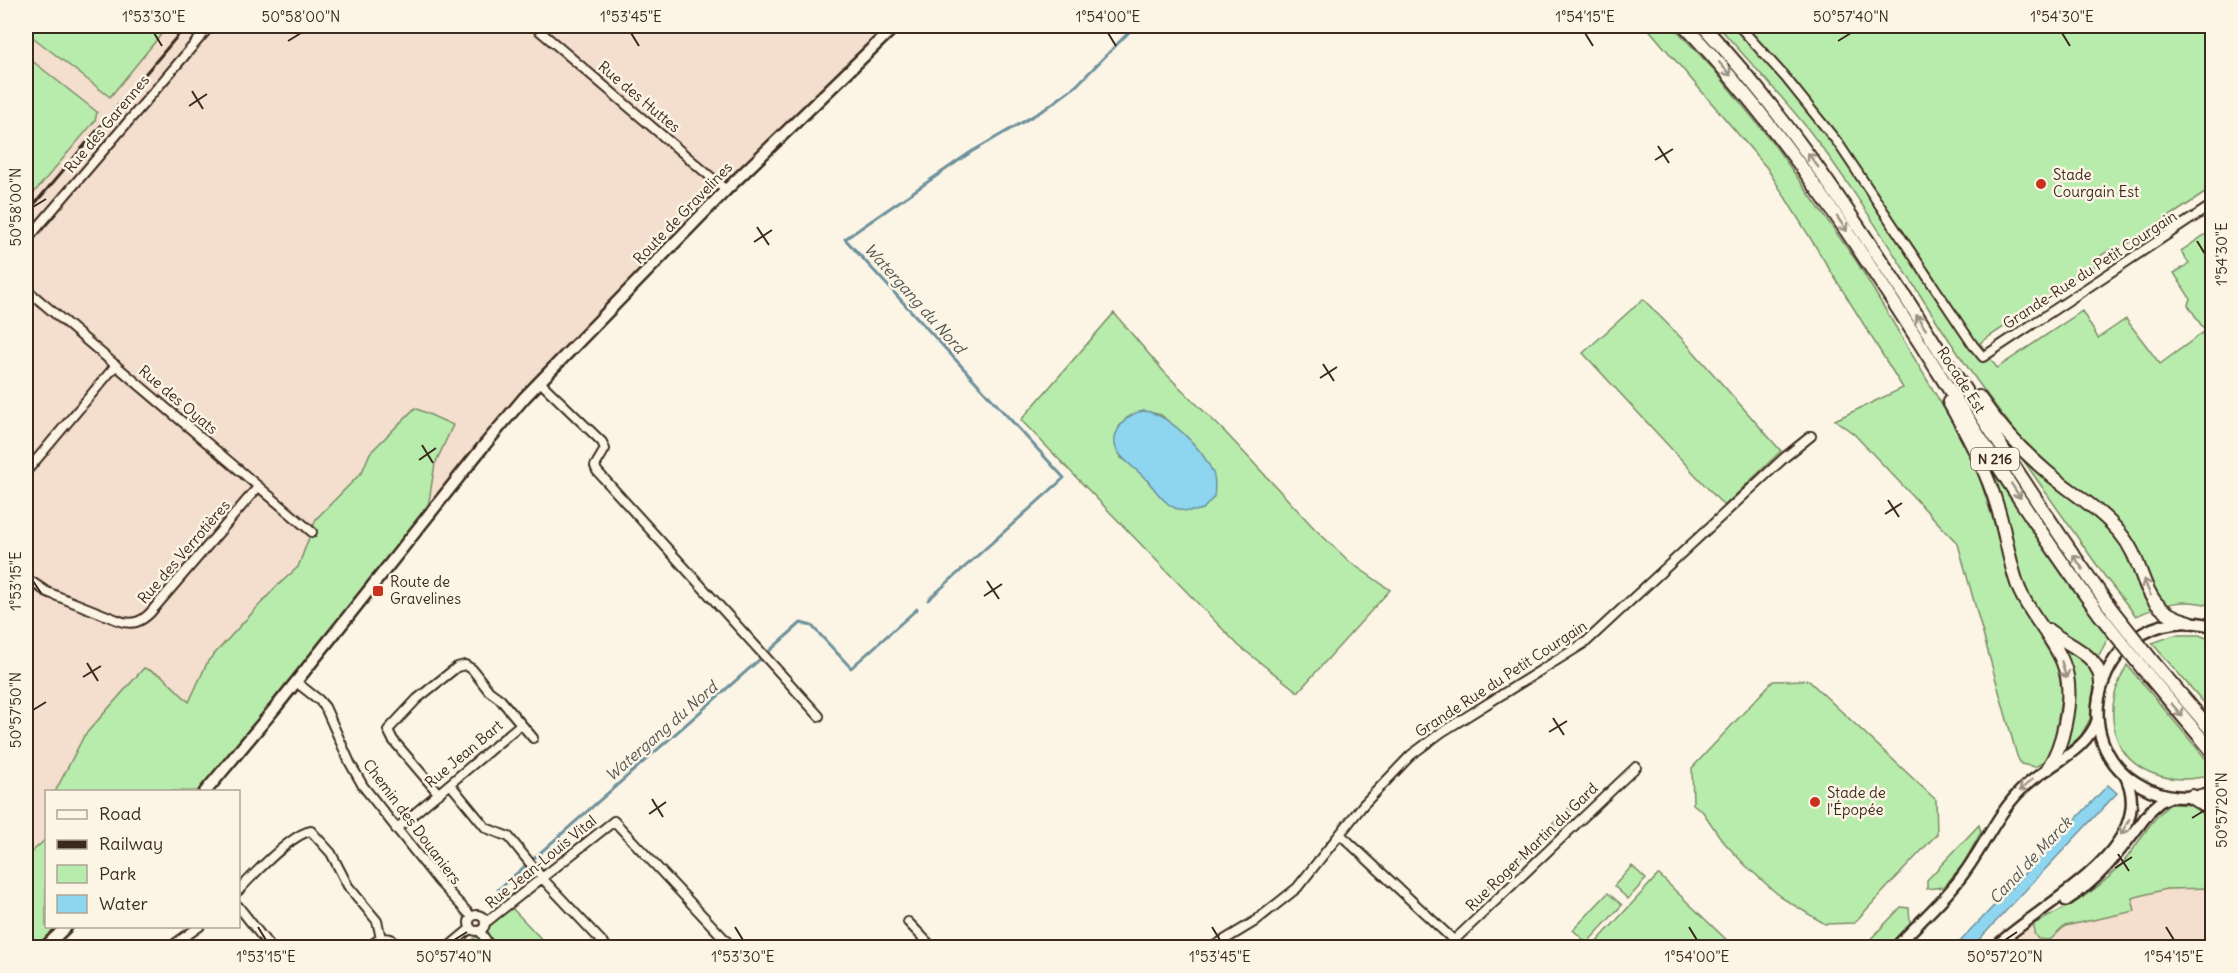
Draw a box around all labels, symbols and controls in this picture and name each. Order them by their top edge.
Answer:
text: 1°53'30"E [122,7,186,26]
text: 50°58'00"N [262,7,340,26]
text: 1°53'45"E [600,7,662,26]
text: 1°54'00"E [1076,7,1141,26]
text: 1°54'15"E [1555,7,1615,26]
text: 50°57'40"N [1813,7,1889,26]
text: 1°54'30"E [2030,7,2094,26]
street label: Rue des Huttes [594,57,684,137]
one-way arrow [1718,61,1731,77]
street label: Rue des Garennes [60,71,153,177]
one-way arrow [1807,153,1820,169]
street label: Route de Gravelines [629,158,736,268]
place label: Stade Courgain Est [2053,165,2139,201]
text: 50°58'00"N [6,168,25,246]
marker: Stade Courgain Est [2034,177,2048,191]
street label: Grande-Rue du Petit Courgain [1999,206,2181,333]
one-way arrow [1836,216,1848,232]
text: 1°54'30"E [2212,222,2231,286]
water label: Watergang du Nord [860,239,972,359]
one-way arrow [1915,314,1928,331]
street label: Rocade Est [1933,343,1990,416]
street label: Rue des Oyats [135,361,222,438]
road number: N 216 [1971,448,2019,470]
one-way arrow [2009,483,2022,500]
street label: Rue des Verrotières [133,496,234,607]
text: 1°53'15"E [6,551,25,611]
one-way arrow [2072,555,2084,571]
place label: Route de Gravelines [390,572,461,608]
one-way arrow [2141,579,2152,597]
marker: Route de Gravelines [371,584,385,598]
street label: Grande Rue du Petit Courgain [1411,616,1590,741]
one-way arrow [2059,660,2070,679]
text: 50°57'50"N [6,672,25,748]
water label: Watergang du Nord [601,675,723,785]
one-way arrow [2170,702,2184,717]
street label: Rue Jean Bart [421,716,507,792]
street label: Chemin des Douaniers [359,755,466,888]
text: 50°57'20"N [2212,772,2231,848]
street label: Rue Roger Martin du Gard [1462,778,1602,915]
one-way arrow [2019,778,2034,792]
place label: Stade de l'Épopée [1827,783,1886,819]
legend [45,790,240,928]
marker: Stade de l'Épopée [1808,795,1822,809]
text: Road [99,802,142,825]
street label: Rue Jean-Louis Vital [481,811,600,912]
water label: Canal de Marck [1985,811,2077,908]
one-way arrow [2119,817,2130,835]
text: Railway [99,832,163,855]
text: Park [99,862,136,885]
text: Water [99,892,149,915]
text: 1°53'15"E [236,947,296,966]
text: 50°57'40"N [416,947,492,966]
text: 1°53'30"E [711,947,775,966]
text: 1°53'45"E [1189,947,1251,966]
text: 1°54'00"E [1665,947,1730,966]
text: 50°57'20"N [1967,947,2043,966]
text: 1°54'15"E [2144,947,2204,966]

